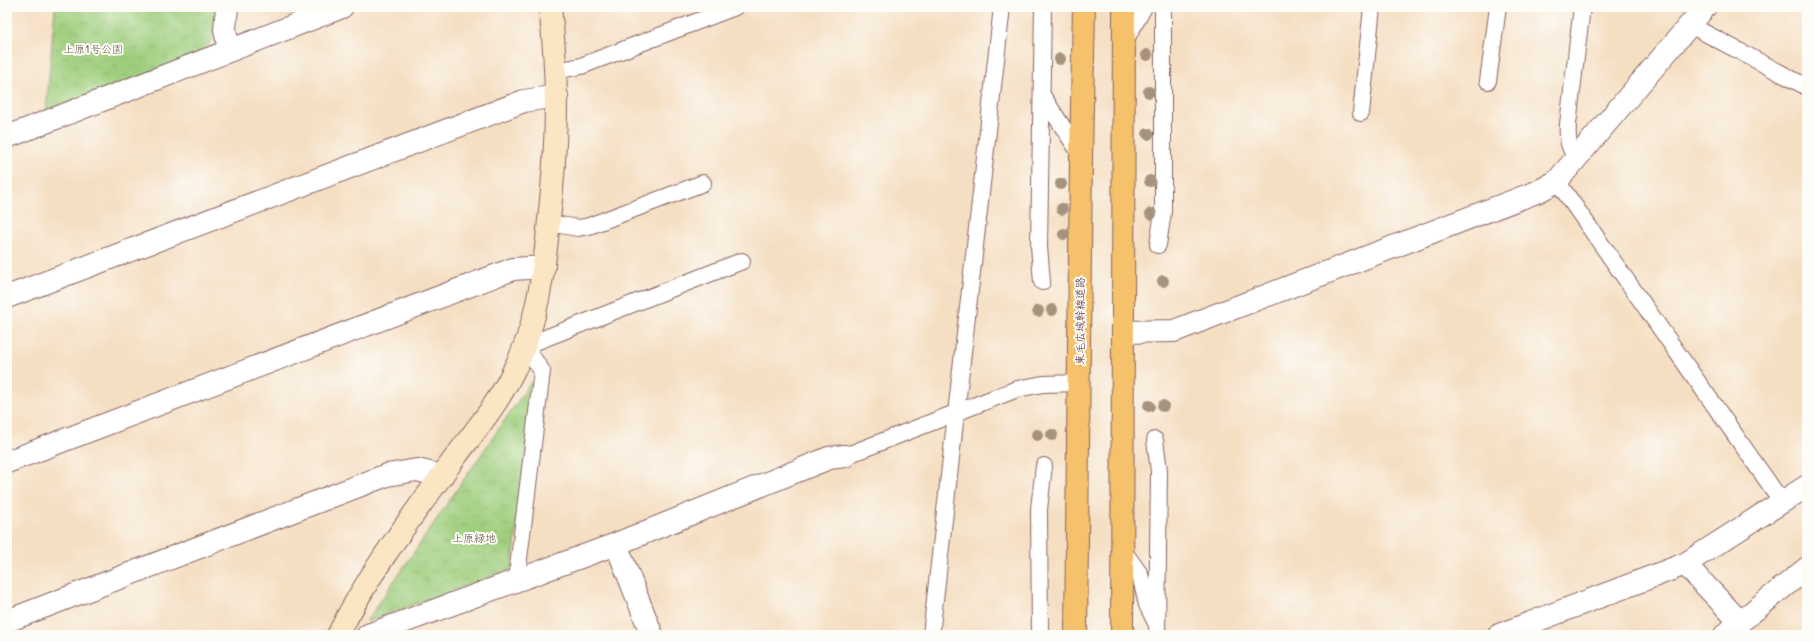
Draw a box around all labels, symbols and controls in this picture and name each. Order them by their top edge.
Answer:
park label: 上原1号公園 [63,41,123,56]
street label: 東毛広域幹線道路 [1072,277,1087,365]
park label: 上原緑地 [452,530,496,545]

